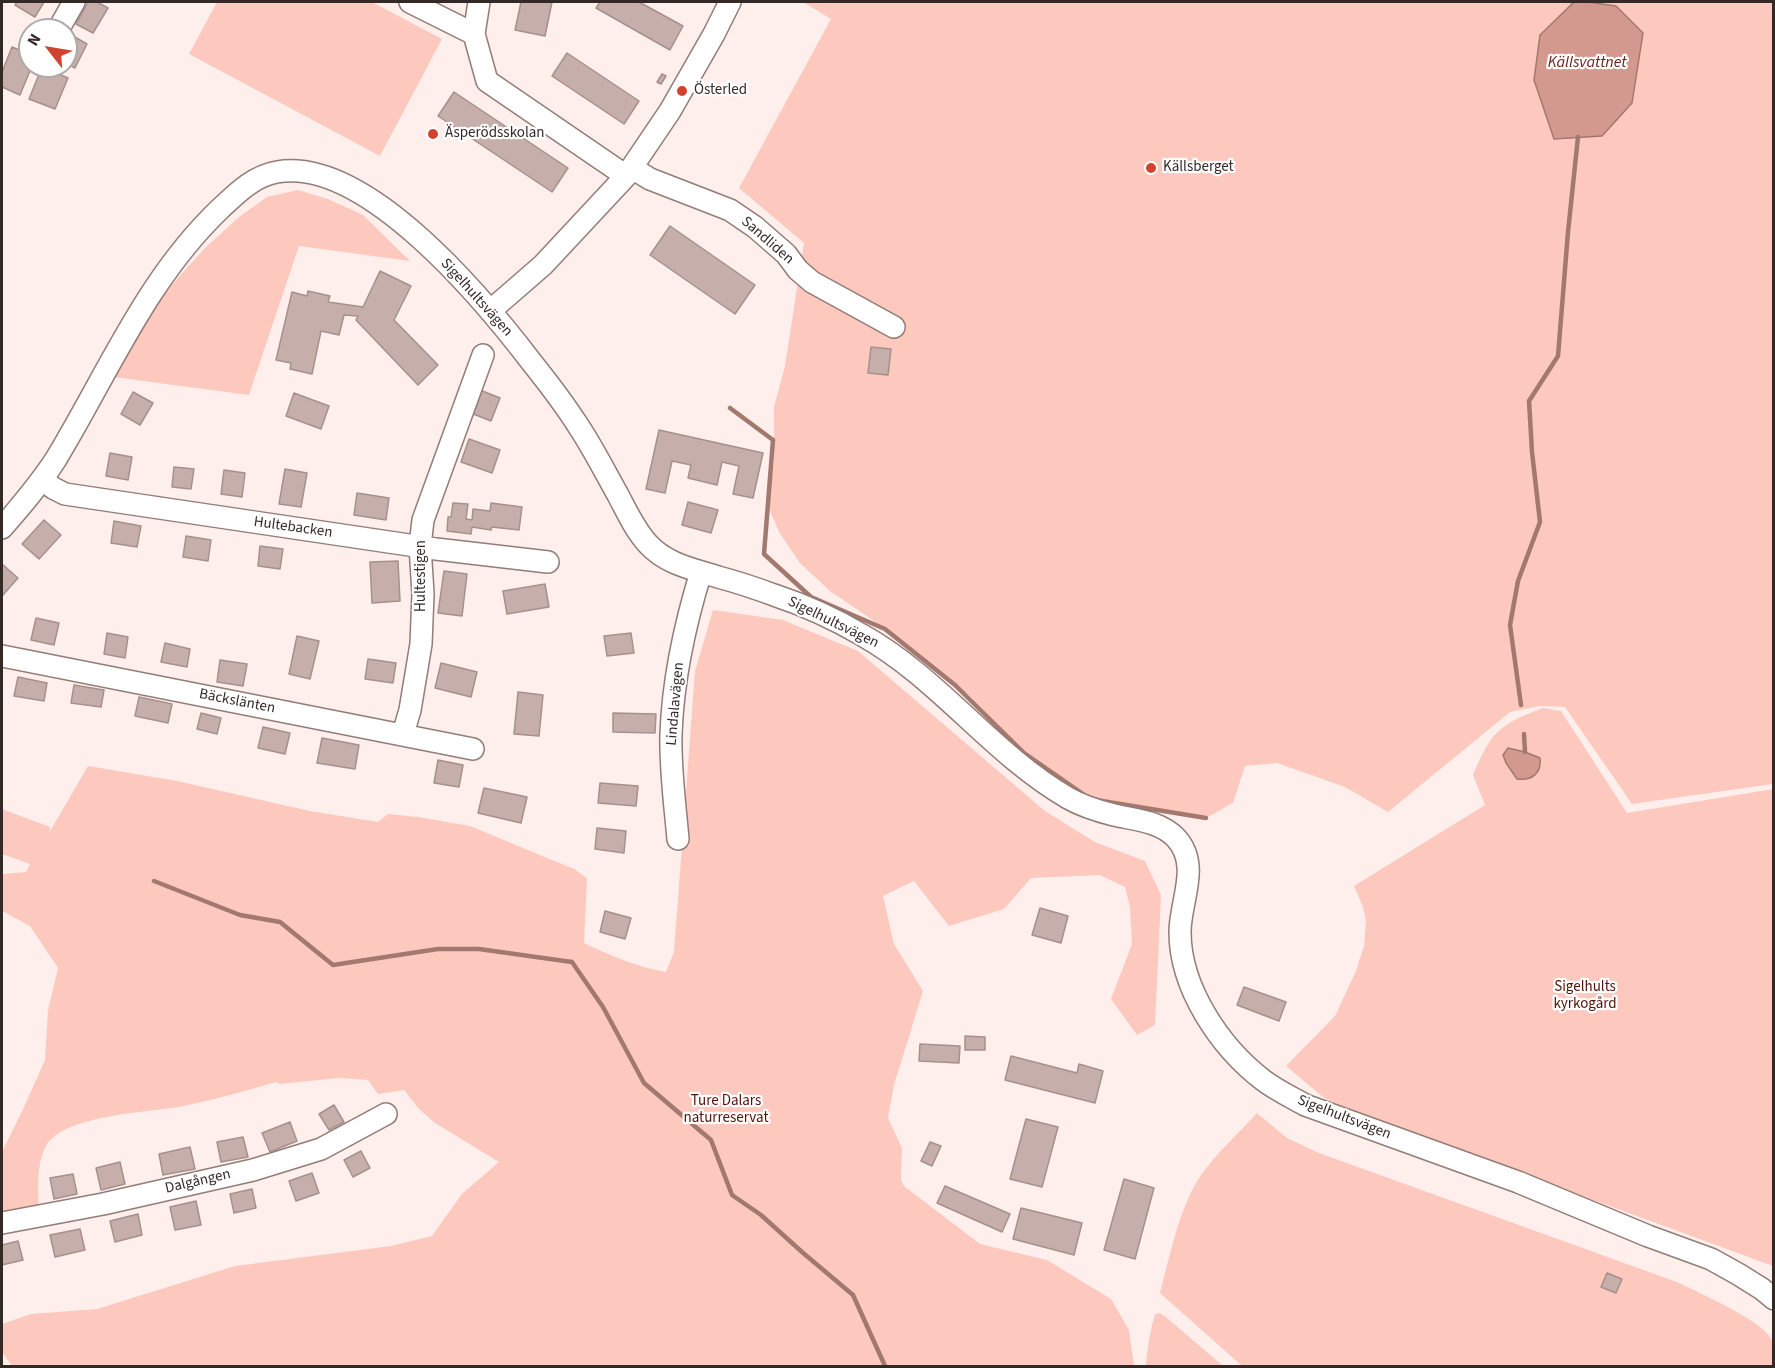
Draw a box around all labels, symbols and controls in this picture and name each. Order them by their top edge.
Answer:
north arrow [18,18,78,78]
text: N [22,30,46,50]
water label: Källsvattnet [1548,53,1626,73]
place label: Österled [694,82,747,100]
marker: Österled [675,84,689,98]
place label: Äsperödsskolan [445,125,545,143]
marker: Äsperödsskolan [426,127,440,141]
place label: Källsberget [1163,159,1234,177]
marker: Källsberget [1144,161,1158,175]
street label: Sandliden [737,213,797,269]
street label: Sigelhultsvägen [436,255,516,341]
street label: Hultebacken [252,514,334,542]
street label: Hultestigen [413,540,431,612]
street label: Sigelhultsvägen [785,593,881,653]
street label: Lindalavägen [663,662,689,746]
street label: Bäckslänten [197,686,277,718]
park label: Sigelhults kyrkogård [1553,979,1617,1014]
street label: Sigelhultsvägen [1295,1092,1393,1144]
park label: Ture Dalars naturreservat [684,1093,768,1128]
street label: Dalgången [163,1166,233,1198]

